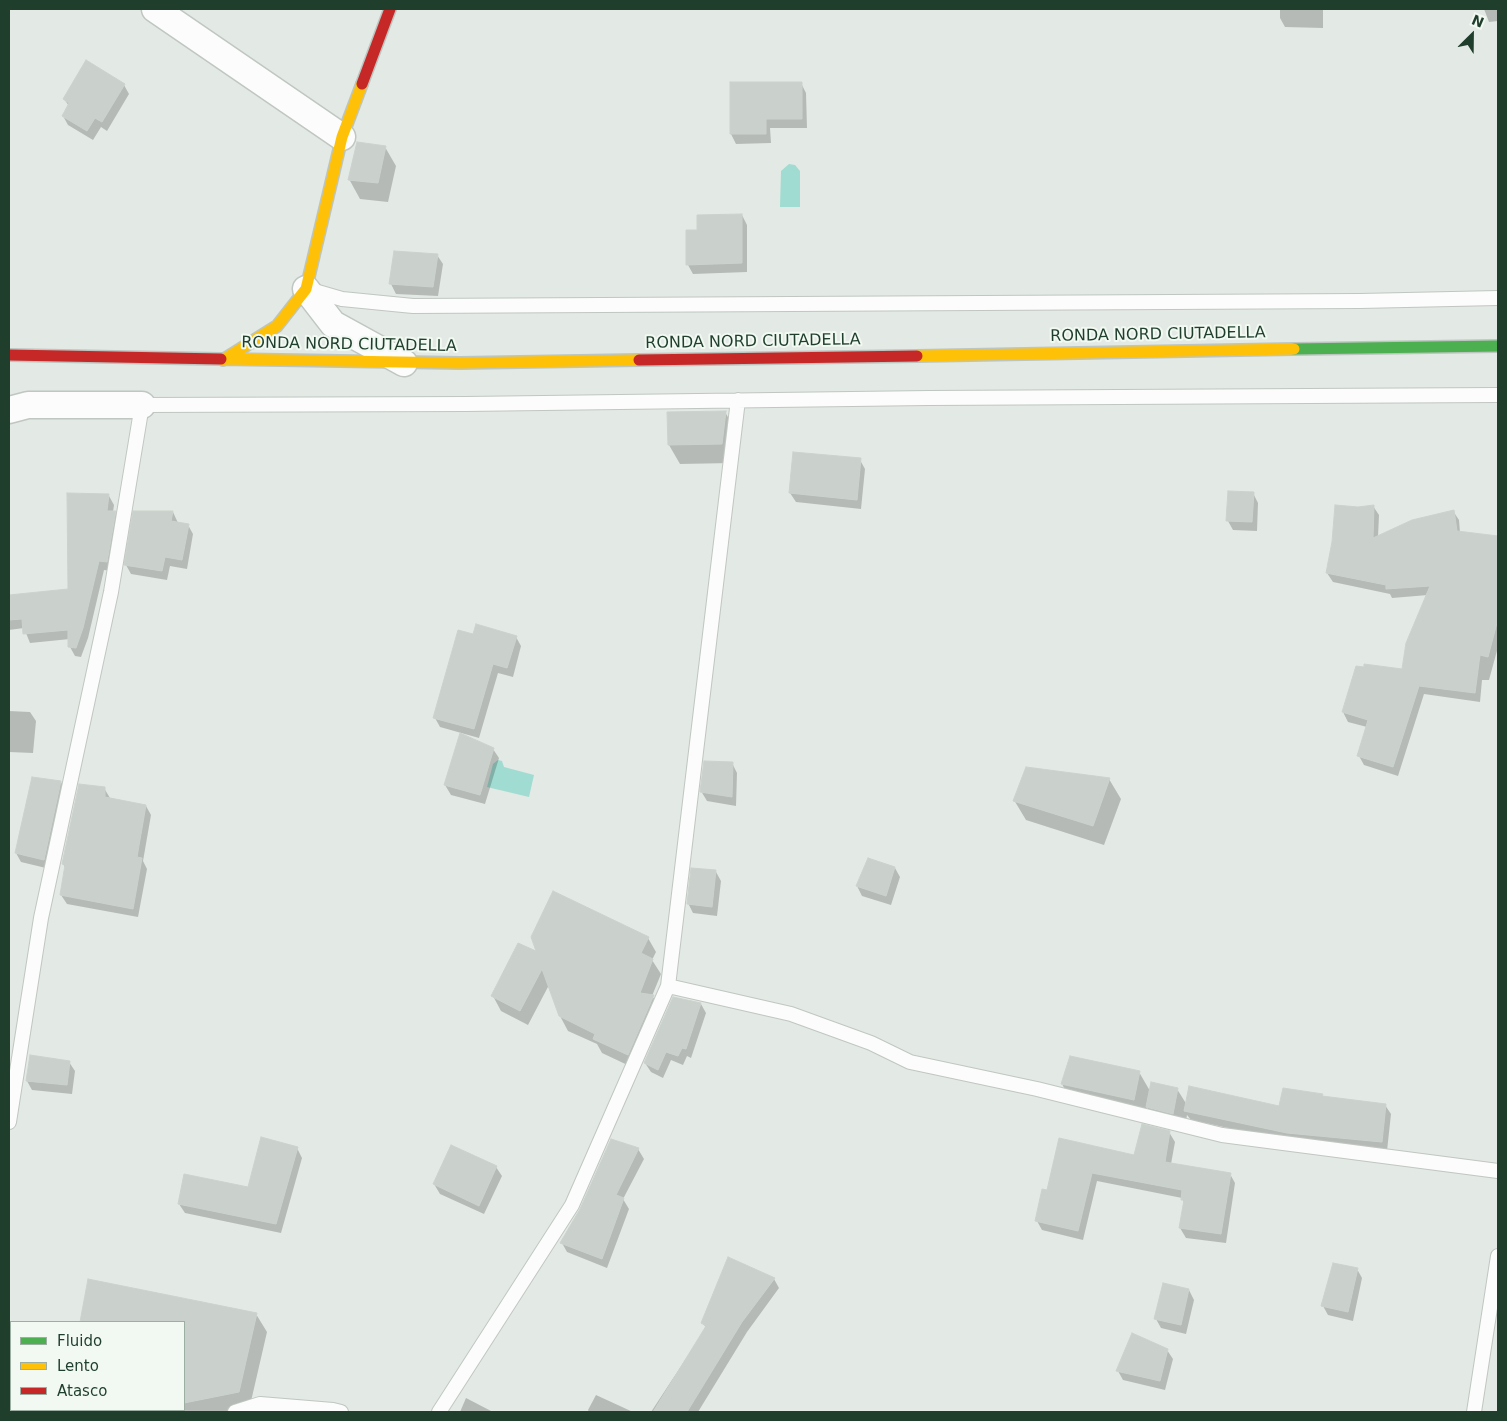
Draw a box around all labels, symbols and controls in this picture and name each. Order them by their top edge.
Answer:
north arrow [1447,10,1497,60]
text: N [1469,12,1486,31]
street label: RONDA NORD CIUTADELLA [1050,324,1266,346]
street label: RONDA NORD CIUTADELLA [645,331,861,353]
street label: RONDA NORD CIUTADELLA [241,334,457,356]
legend [10,1321,185,1411]
text: Fluido [57,1332,102,1350]
text: Lento [57,1357,99,1375]
text: Atasco [57,1382,107,1400]

